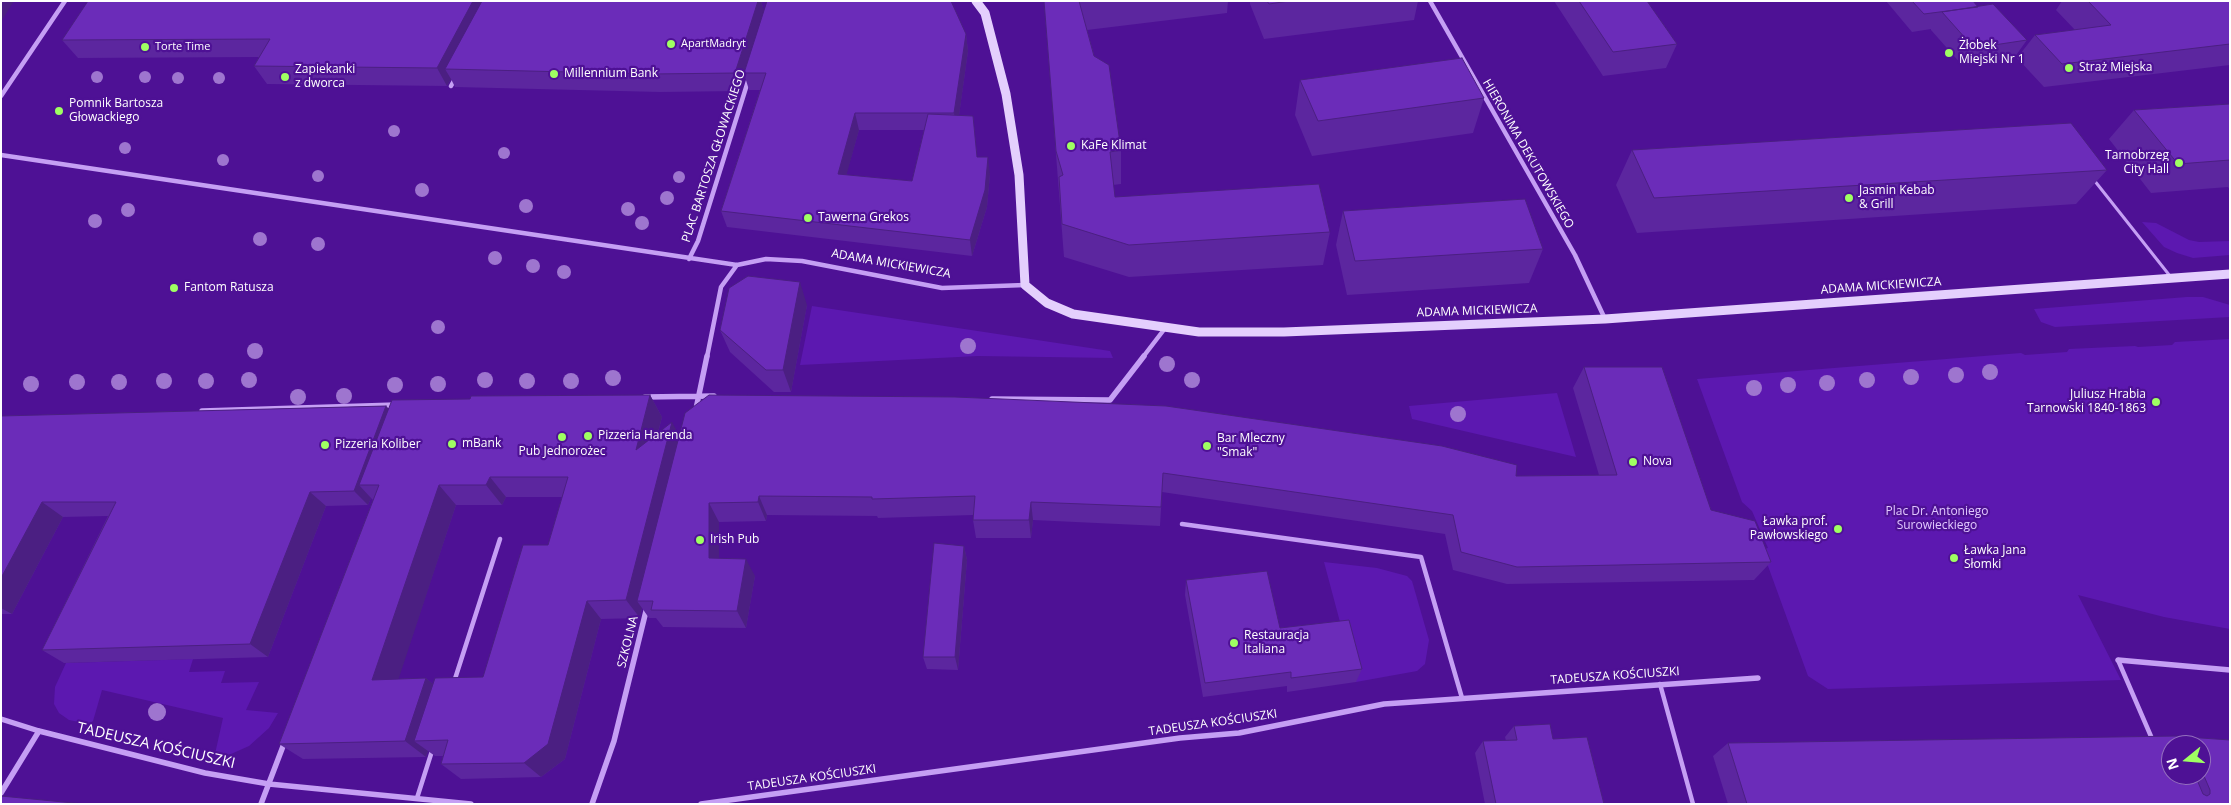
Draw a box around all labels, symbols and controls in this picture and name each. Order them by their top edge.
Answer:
place label: ApartMadryt [681,37,746,51]
marker: ApartMadryt [665,38,677,50]
place label: Żłobek Miejski Nr 1 [1959,39,2025,67]
place label: Torte Time [155,40,210,54]
marker: Torte Time [139,41,151,53]
marker: Żłobek Miejski Nr 1 [1943,47,1955,59]
place label: Straż Miejska [2079,61,2152,75]
marker: Straż Miejska [2063,62,2075,74]
place label: Zapiekanki z dworca [295,63,355,91]
place label: Millennium Bank [564,67,658,81]
marker: Millennium Bank [548,68,560,80]
street label: PLAC BARTOSZA GŁOWACKIEGO [679,68,749,244]
marker: Zapiekanki z dworca [279,71,291,83]
street label: HIERONIMA DEKUTOWSKIEGO [1479,77,1577,231]
place label: Pomnik Bartosza Głowackiego [69,97,163,125]
marker: Pomnik Bartosza Głowackiego [53,105,65,117]
place label: KaFe Klimat [1081,139,1147,153]
marker: KaFe Klimat [1065,140,1077,152]
place label: Tarnobrzeg City Hall [2105,149,2169,177]
marker: Tarnobrzeg City Hall [2173,157,2185,169]
place label: Jasmin Kebab & Grill [1859,184,1935,212]
marker: Jasmin Kebab & Grill [1843,192,1855,204]
place label: Tawerna Grekos [818,211,909,225]
marker: Tawerna Grekos [802,212,814,224]
street label: ADAMA MICKIEWICZA [830,246,952,282]
street label: ADAMA MICKIEWICZA [1820,275,1942,297]
place label: Fantom Ratusza [184,281,274,295]
marker: Fantom Ratusza [168,282,180,294]
street label: ADAMA MICKIEWICZA [1416,302,1538,320]
place label: Juliusz Hrabia Tarnowski 1840-1863 [2027,388,2146,416]
marker: Juliusz Hrabia Tarnowski 1840-1863 [2150,396,2162,408]
place label: Pizzeria Harenda [598,429,692,443]
marker: Pizzeria Harenda [582,430,594,442]
marker: Pub Jednorożec [556,431,568,443]
place label: Bar Mleczny "Smak" [1217,432,1285,460]
place label: mBank [462,437,501,451]
place label: Pizzeria Koliber [335,438,421,452]
marker: mBank [446,438,458,450]
marker: Pizzeria Koliber [319,439,331,451]
marker: Bar Mleczny "Smak" [1201,440,1213,452]
place label: Pub Jednorożec [518,445,606,459]
place label: Nova [1643,455,1672,469]
marker: Nova [1627,456,1639,468]
park label: Plac Dr. Antoniego Surowieckiego [1886,505,1988,533]
place label: Ławka prof. Pawłowskiego [1750,515,1828,543]
marker: Ławka prof. Pawłowskiego [1832,523,1844,535]
place label: Irish Pub [710,533,759,547]
marker: Irish Pub [694,534,706,546]
place label: Ławka Jana Słomki [1964,544,2026,572]
marker: Ławka Jana Słomki [1948,552,1960,564]
street label: SZKOLNA [615,615,641,669]
place label: Restauracja Italiana [1244,629,1309,657]
marker: Restauracja Italiana [1228,637,1240,649]
street label: TADEUSZA KOŚCIUSZKI [1550,664,1680,688]
street label: TADEUSZA KOŚCIUSZKI [1148,707,1278,739]
street label: TADEUSZA KOŚCIUSZKI [75,719,237,773]
north arrow [2161,735,2211,785]
text: N [2161,756,2183,772]
street label: TADEUSZA KOŚCIUSZKI [747,762,877,794]

